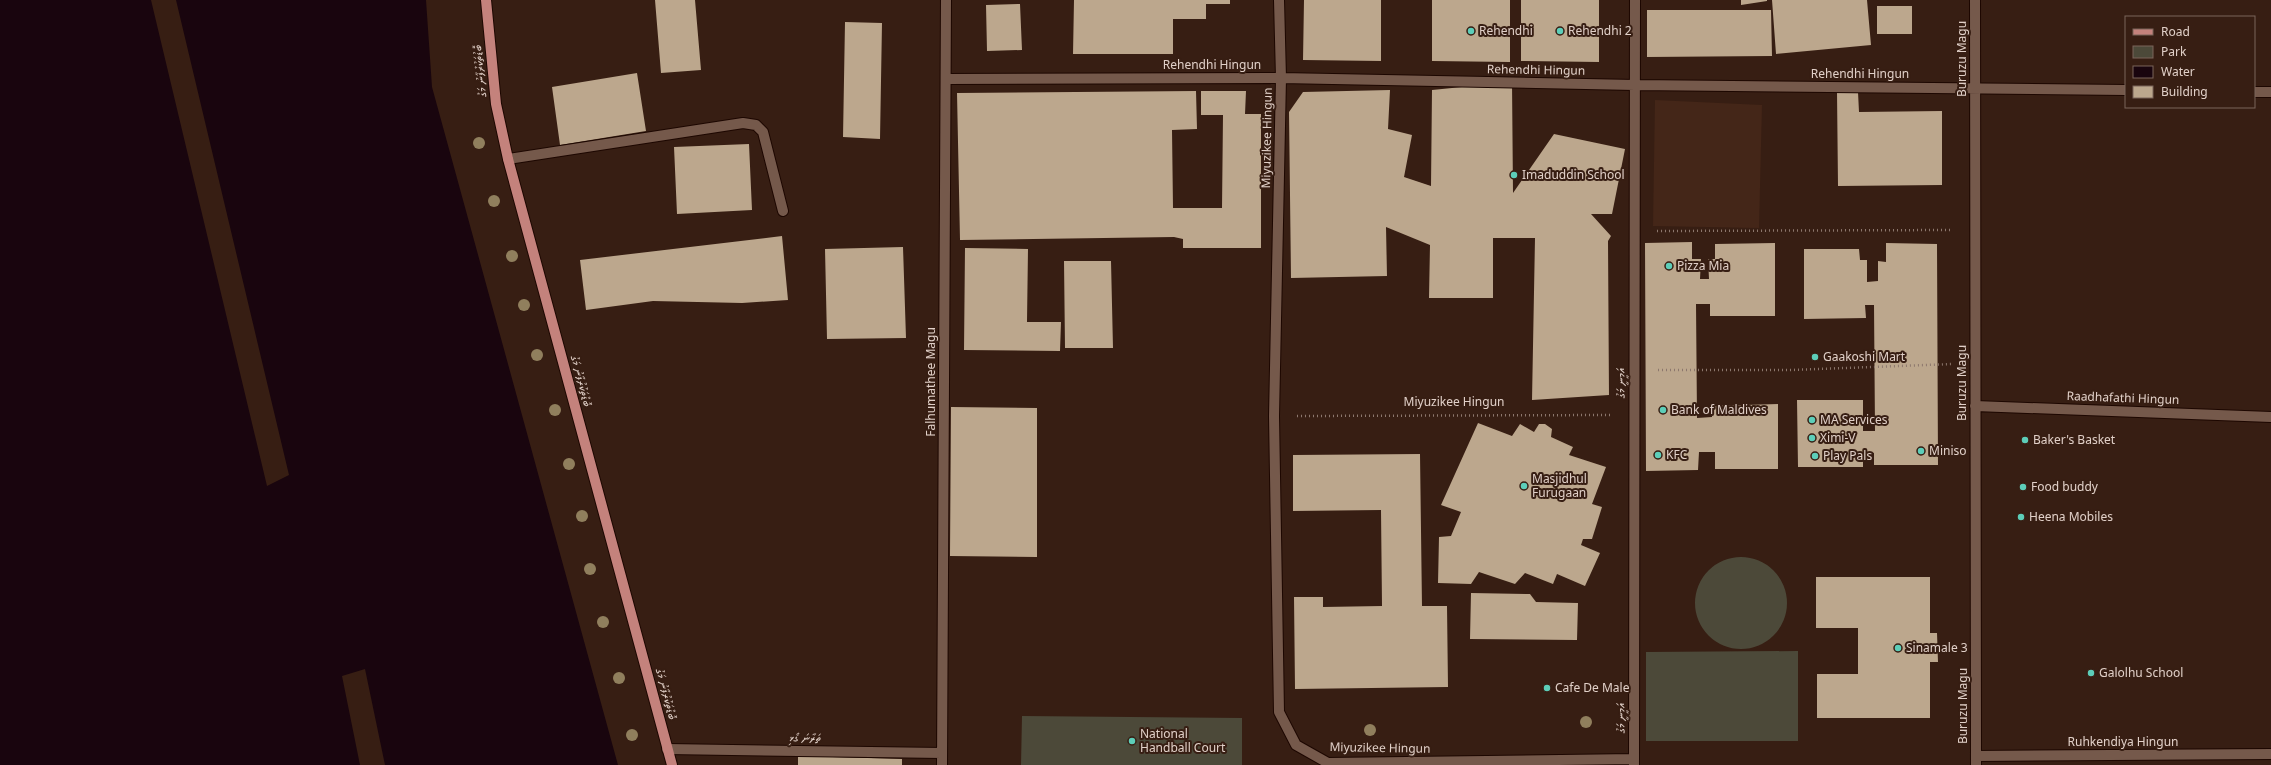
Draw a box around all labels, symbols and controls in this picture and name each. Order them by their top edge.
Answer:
legend [2125,16,2255,108]
street label: Buruzu Magu [1953,21,1971,97]
place label: Rehendhi [1479,22,1533,40]
place label: Rehendhi 2 [1568,22,1632,40]
text: Road [2161,23,2190,41]
marker: Rehendhi [1466,26,1476,36]
marker: Rehendhi 2 [1555,26,1565,36]
street label: ބޮޑުތަކުރުފާނު މަގު [468,43,492,99]
text: Park [2161,43,2187,61]
street label: Rehendhi Hingun [1163,56,1261,74]
street label: Rehendhi Hingun [1487,60,1585,80]
text: Water [2161,63,2195,81]
street label: Rehendhi Hingun [1811,65,1909,83]
text: Building [2161,83,2208,101]
street label: Miyuzikee Hingun [1257,87,1277,189]
place label: Imaduddin School [1522,166,1625,184]
marker: Imaduddin School [1509,170,1519,180]
place label: Pizza Mia [1677,257,1729,275]
marker: Pizza Mia [1664,261,1674,271]
street label: Falhumathee Magu [922,327,940,437]
street label: Buruzu Magu [1953,345,1971,421]
place label: Gaakoshi Mart [1823,348,1906,366]
street label: ބޮޑުތަކުރުފާނު މަގު [565,352,597,409]
marker: Gaakoshi Mart [1810,352,1820,362]
street label: އަމީނީ މަގު [1612,368,1630,399]
street label: Raadhafathi Hingun [2066,387,2180,409]
street label: Miyuzikee Hingun [1404,393,1504,411]
place label: Bank of Maldives [1671,401,1767,419]
marker: Bank of Maldives [1658,405,1668,415]
place label: MA Services [1820,411,1888,429]
marker: MA Services [1807,415,1817,425]
place label: Ximi-V [1820,429,1856,447]
place label: Baker's Basket [2033,431,2116,449]
marker: Ximi-V [1807,433,1817,443]
marker: Baker's Basket [2020,435,2030,445]
place label: Miniso [1929,442,1967,460]
place label: KFC [1666,446,1688,464]
marker: Miniso [1916,446,1926,456]
place label: Play Pals [1823,447,1872,465]
marker: KFC [1653,450,1663,460]
marker: Play Pals [1810,451,1820,461]
place label: Masjidhul Furugaan [1532,470,1587,502]
place label: Food buddy [2031,478,2099,496]
marker: Masjidhul Furugaan [1519,481,1529,491]
marker: Food buddy [2018,482,2028,492]
place label: Heena Mobiles [2029,508,2113,526]
marker: Heena Mobiles [2016,512,2026,522]
place label: Sinamale 3 [1906,639,1968,657]
marker: Sinamale 3 [1893,643,1903,653]
place label: Galolhu School [2099,664,2183,682]
street label: ބޮޑުތަކުރުފާނު މަގު [650,665,682,722]
street label: Buruzu Magu [1954,668,1972,744]
marker: Galolhu School [2086,668,2096,678]
place label: Cafe De Male [1555,679,1630,697]
marker: Cafe De Male [1542,683,1552,693]
street label: އަމީނީ މަގު [1612,703,1630,734]
place label: National Handball Court [1140,725,1226,757]
street label: ތަރާނަ ގޯޅި [788,729,822,747]
street label: Ruhkendiya Hingun [2068,733,2178,751]
marker: National Handball Court [1127,736,1137,746]
street label: Miyuzikee Hingun [1329,738,1431,758]

